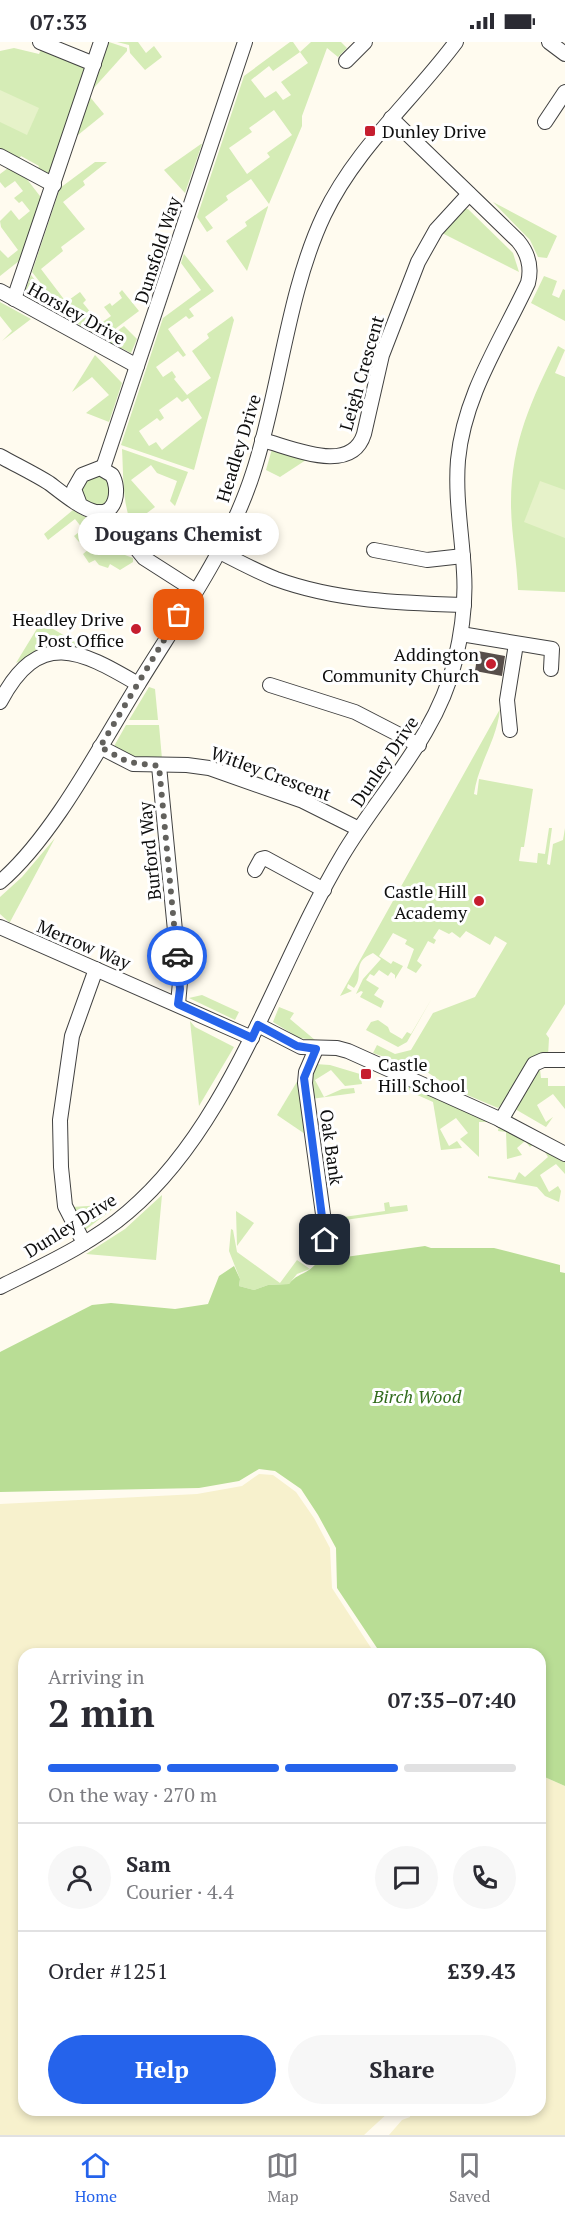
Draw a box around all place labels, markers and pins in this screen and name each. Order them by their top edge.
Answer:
place label: Dunley Drive [382,119,486,143]
marker: Dunley Drive [363,124,377,138]
callout: Dougans Chemist [78,513,280,555]
pin [153,589,204,640]
place label: Headley Drive Post Office [12,607,124,652]
marker: Headley Drive Post Office [129,622,143,636]
place label: Addington Community Church [322,642,479,687]
marker: Addington Community Church [484,657,498,671]
place label: Castle Hill Academy [384,879,468,924]
marker: Castle Hill Academy [472,894,486,908]
place label: Castle Hill School [378,1052,466,1097]
marker: Castle Hill School [359,1067,373,1081]
pin [299,1214,350,1265]

